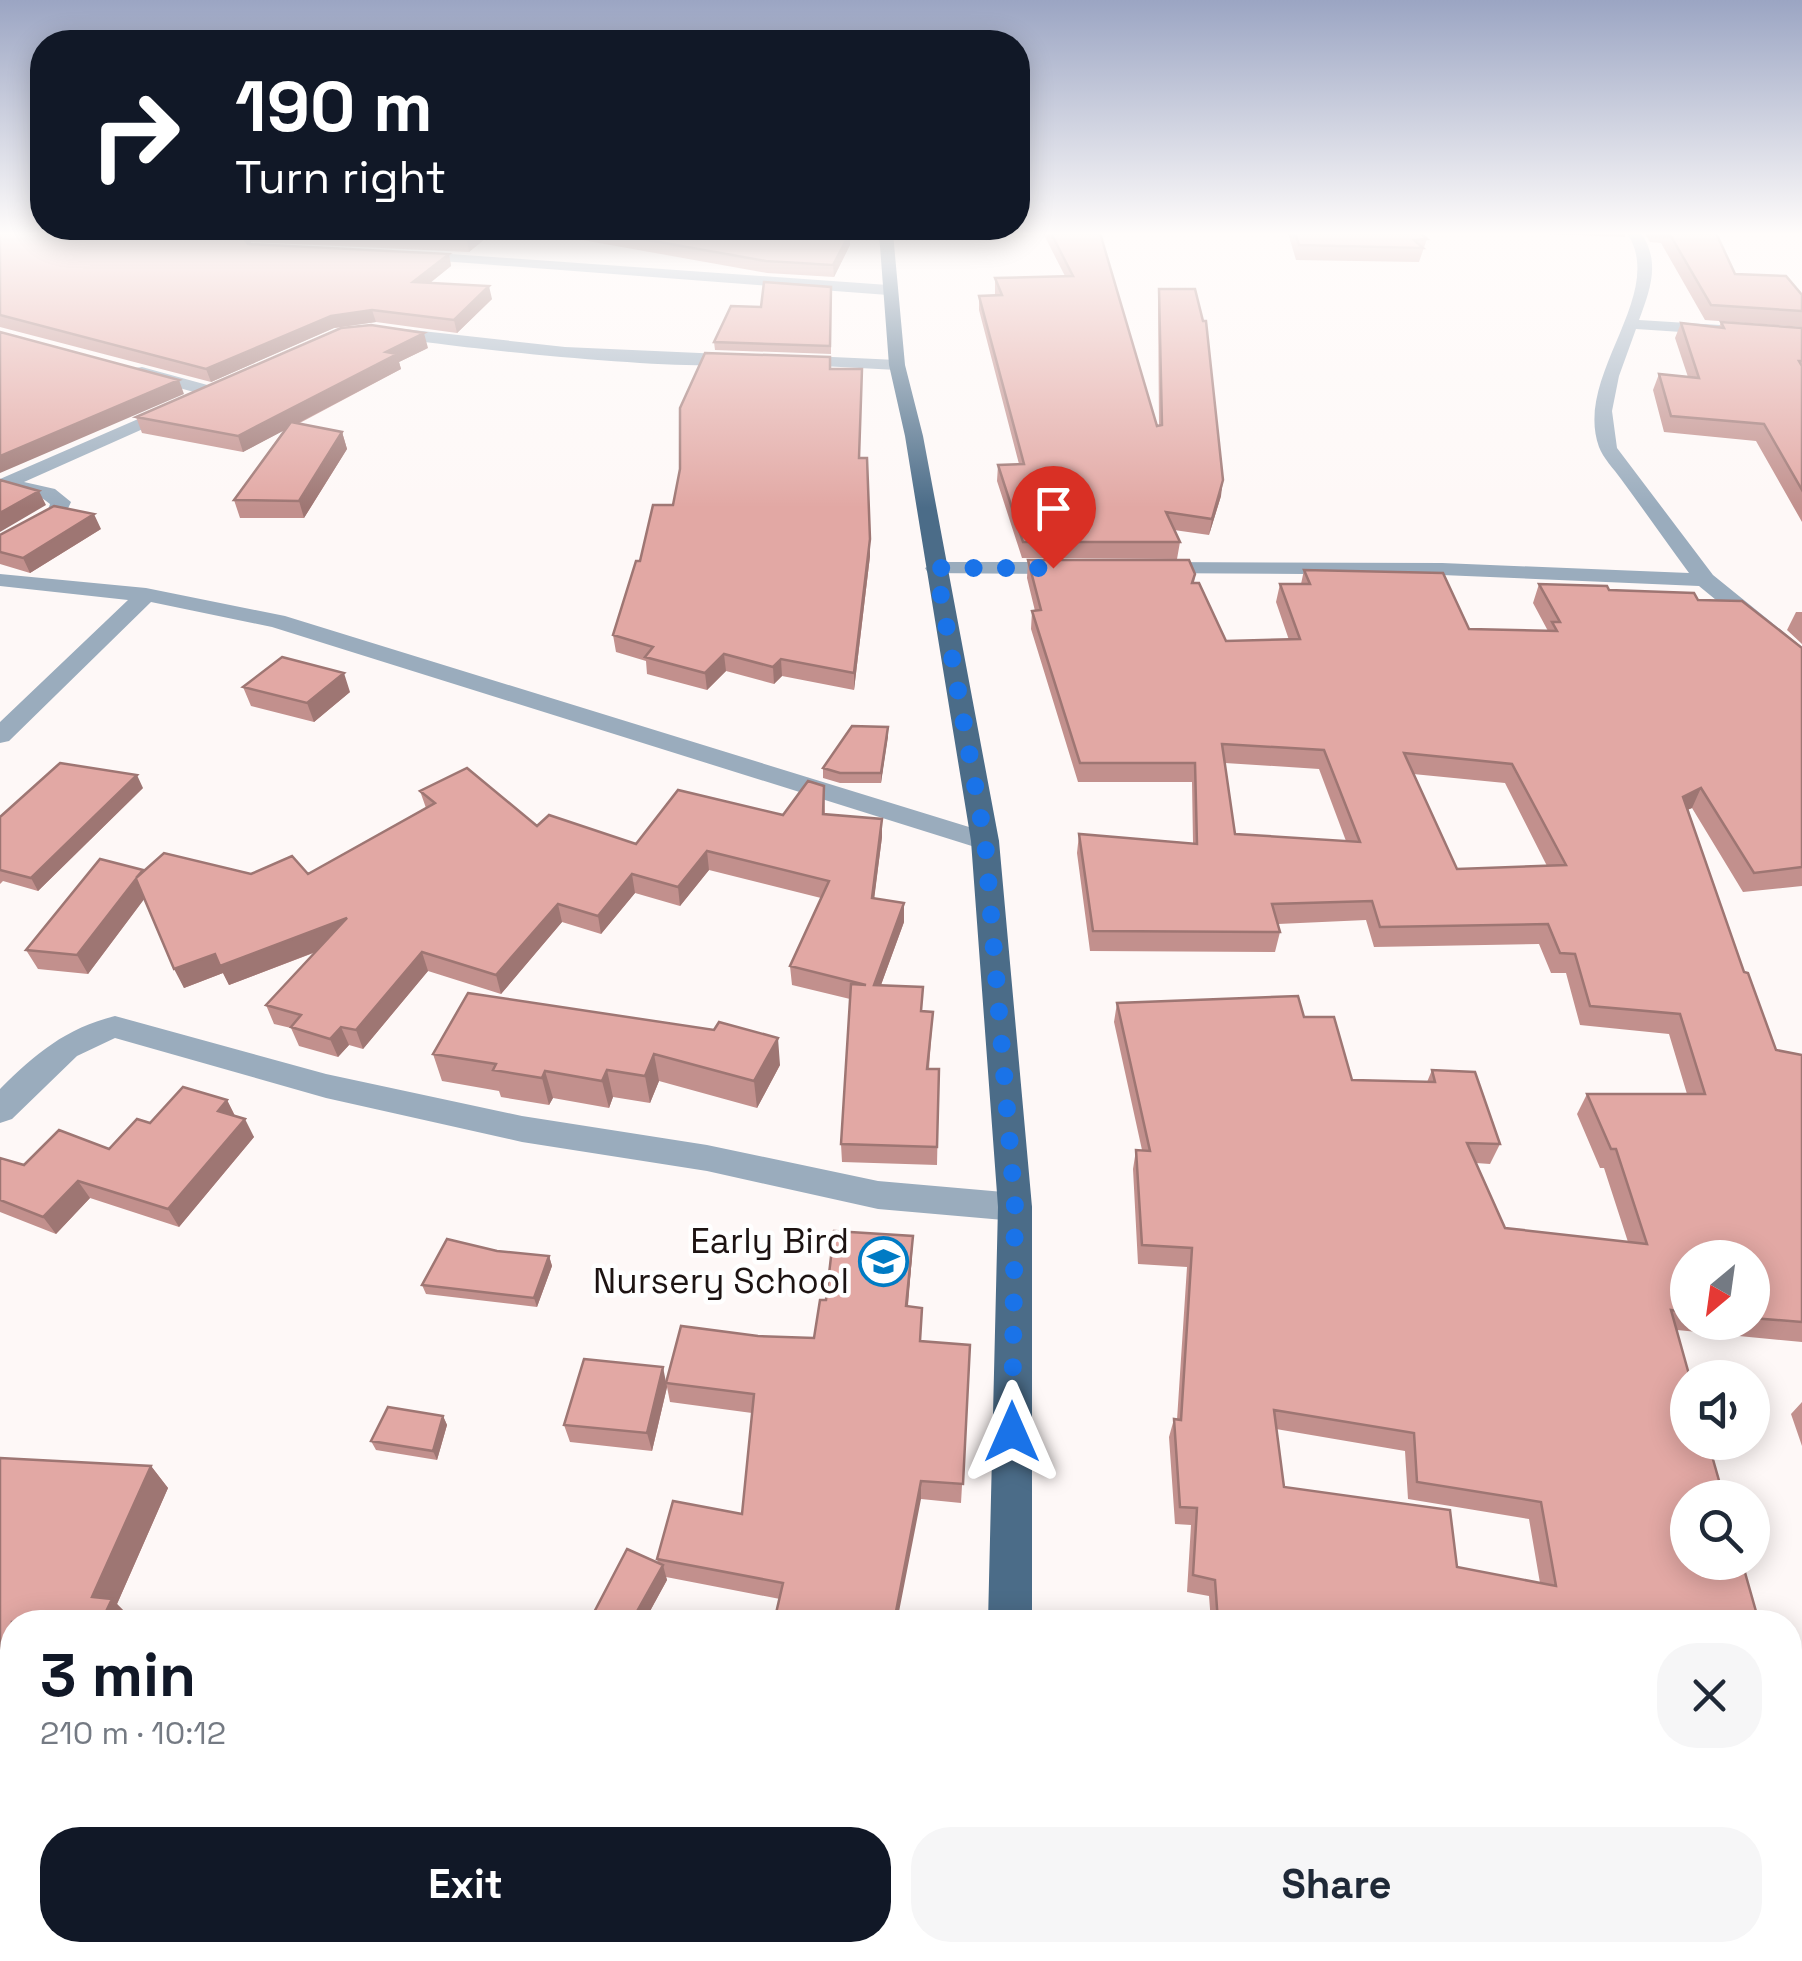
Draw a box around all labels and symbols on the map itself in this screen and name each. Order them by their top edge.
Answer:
pin [1011,466,1096,569]
place label: Early Bird Nursery School [593,1219,849,1303]
school or university icon: Early Bird Nursery School [858,1235,910,1287]
north arrow [1670,1240,1770,1340]
position arrow [960,1380,1064,1484]

